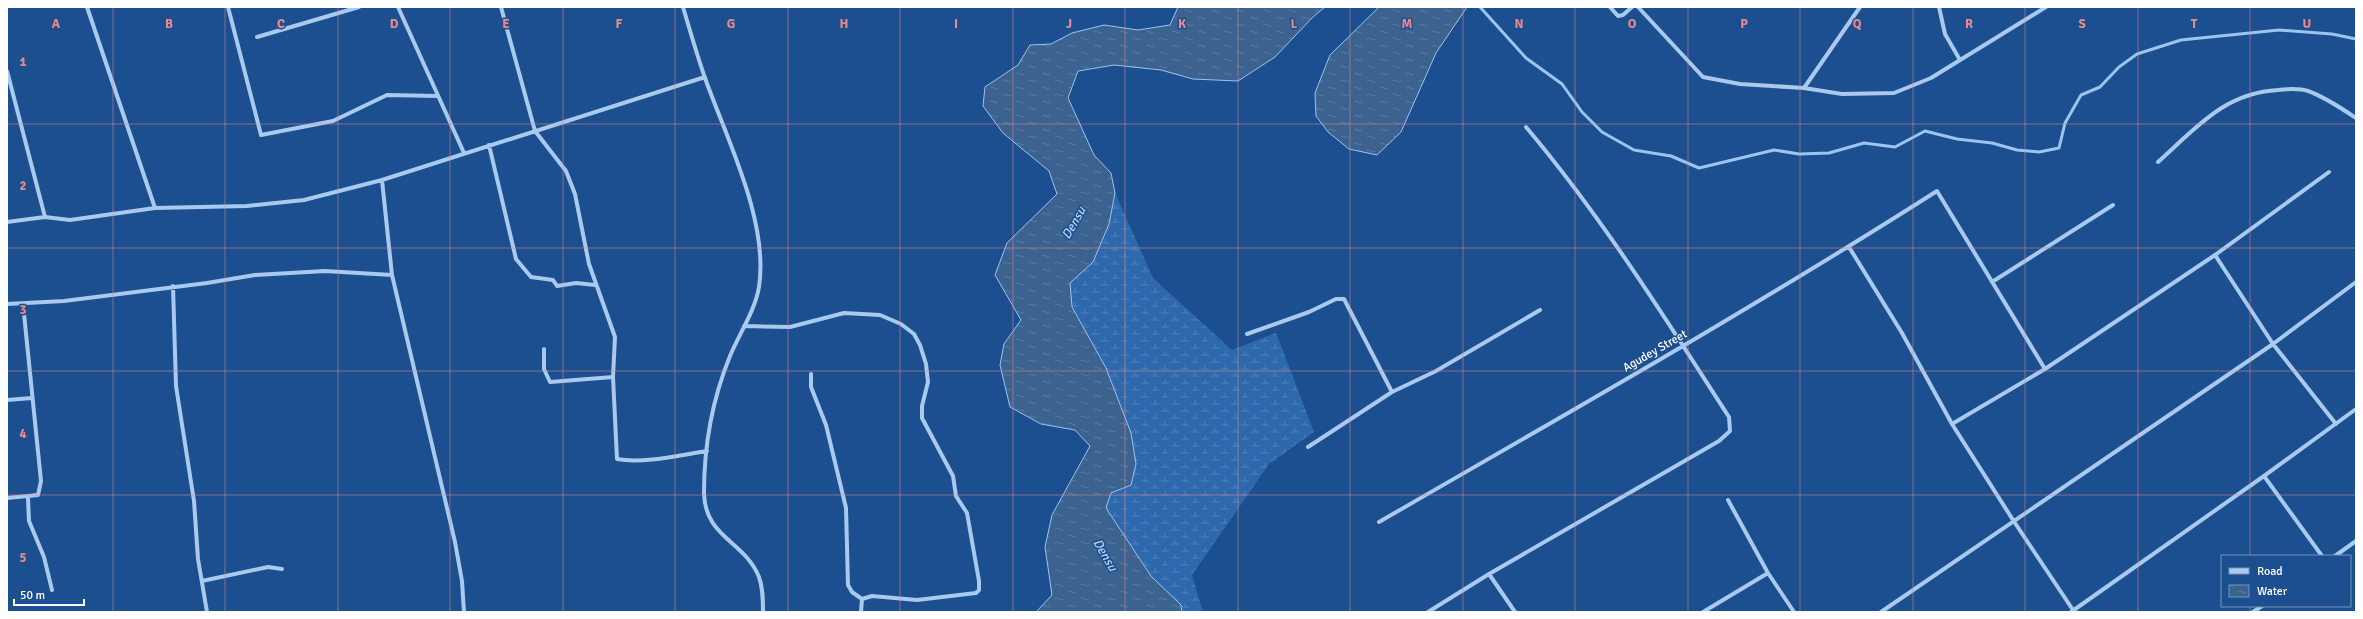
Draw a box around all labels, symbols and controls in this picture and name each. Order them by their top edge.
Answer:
text: A [52,16,61,32]
text: B [165,16,173,32]
text: C [277,16,285,32]
text: D [390,16,399,32]
text: E [502,16,510,32]
text: F [616,16,623,32]
text: G [727,16,735,32]
text: H [840,16,848,32]
text: I [954,16,958,32]
text: J [1066,16,1072,32]
text: K [1178,16,1186,32]
text: L [1291,16,1298,32]
text: M [1402,16,1413,32]
text: N [1514,16,1524,32]
text: O [1628,16,1637,32]
text: P [1740,16,1748,32]
text: Q [1853,16,1862,32]
text: R [1965,16,1973,32]
text: S [2078,16,2086,32]
text: T [2191,16,2198,32]
text: U [2303,16,2311,32]
text: 1 [19,54,27,70]
text: 2 [19,178,27,194]
water label: Densu [1058,203,1090,242]
text: 3 [19,302,27,318]
street label: Agudey Street [1620,327,1690,375]
text: 4 [19,426,27,442]
water label: Densu [1089,536,1121,575]
text: 5 [19,550,27,566]
legend [2221,555,2351,607]
text: Road [2257,564,2283,579]
scale bar [14,581,84,607]
text: Water [2257,584,2288,599]
text: 50 m [20,588,45,603]

